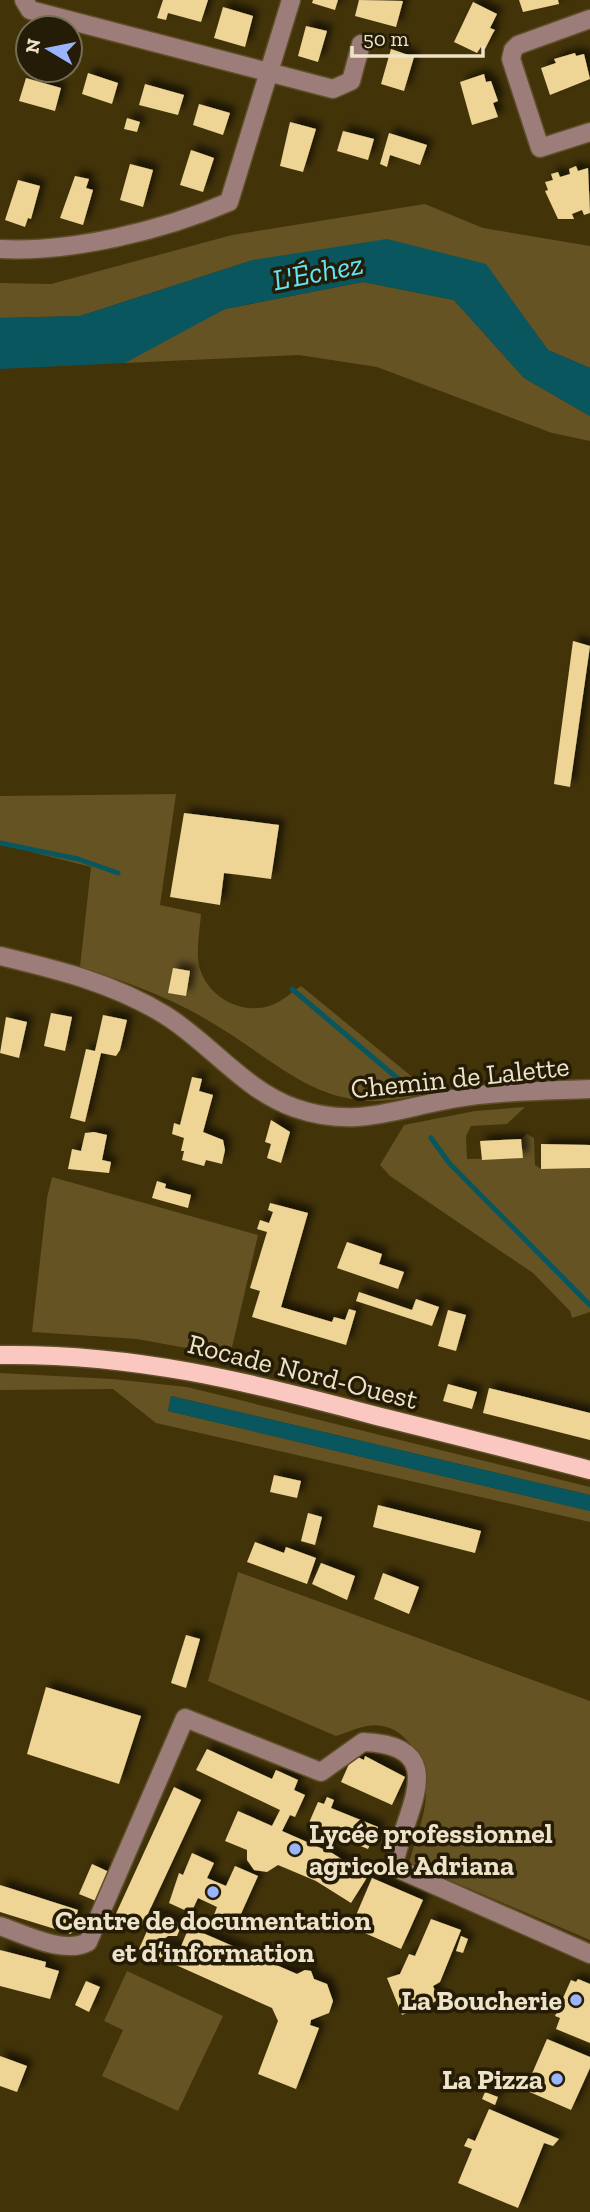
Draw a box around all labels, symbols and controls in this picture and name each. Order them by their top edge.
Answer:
north arrow [14,14,84,84]
scale bar [352,14,483,58]
text: 50 m [363,26,409,51]
text: N [20,37,45,55]
water label: L'Échez [270,246,366,298]
street label: Chemin de Lalette [349,1050,571,1105]
street label: Rocade Nord-Ouest [185,1327,422,1416]
place label: Lycée professionnel agricole Adriana [309,1817,553,1882]
marker: Lycée professionnel agricole Adriana [287,1841,303,1857]
marker: Centre de documentation et d’information [205,1884,221,1900]
place label: Centre de documentation et d’information [55,1904,371,1969]
place label: La Boucherie [401,1984,562,2017]
marker: La Boucherie [568,1992,584,2008]
place label: La Pizza [442,2063,543,2096]
marker: La Pizza [549,2071,565,2087]

